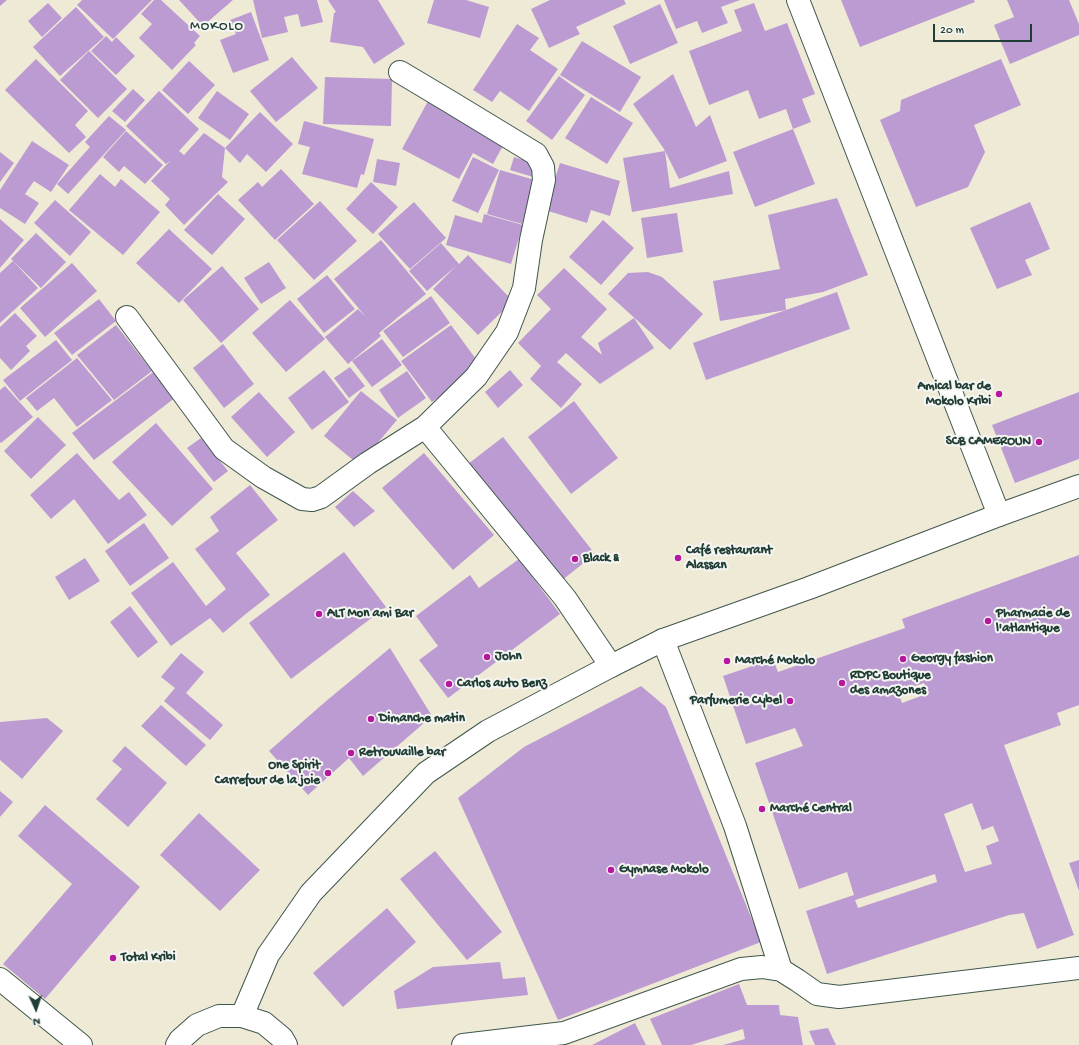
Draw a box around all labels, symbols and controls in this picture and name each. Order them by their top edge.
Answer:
scale bar [935,16,1034,42]
district label: MOKOLO [190,19,244,35]
text: 20 m [940,24,964,38]
place label: Amical bar de Mokolo Kribi [918,379,991,410]
marker: Amical bar de Mokolo Kribi [994,389,1004,399]
place label: SCB CAMEROUN [946,434,1031,450]
marker: SCB CAMEROUN [1034,437,1044,447]
place label: Café restaurant Alassan [686,543,772,574]
place label: Black & [583,551,619,567]
marker: Café restaurant Alassan [673,553,683,563]
marker: Black & [570,554,580,564]
place label: ALT Mon ami Bar [327,606,413,622]
place label: Pharmacie de l'atlantique [996,606,1070,637]
marker: ALT Mon ami Bar [314,609,324,619]
marker: Pharmacie de l'atlantique [983,616,993,626]
place label: John [495,649,522,665]
place label: Georgy fashion [911,651,993,667]
marker: John [482,652,492,662]
place label: Marché Mokolo [735,653,815,669]
marker: Georgy fashion [898,654,908,664]
marker: Marché Mokolo [722,656,732,666]
place label: RDPC Boutique des amazones [850,668,931,699]
place label: Carlos auto Benz [457,676,547,692]
marker: RDPC Boutique des amazones [837,678,847,688]
marker: Carlos auto Benz [444,679,454,689]
place label: Parfumerie Cybel [690,693,782,709]
marker: Parfumerie Cybel [785,696,795,706]
place label: Dimanche matin [379,711,465,727]
marker: Dimanche matin [366,714,376,724]
place label: Retrouvaille bar [359,745,445,761]
marker: Retrouvaille bar [346,748,356,758]
place label: One Spirit Carrefour de la joie [215,758,320,789]
marker: One Spirit Carrefour de la joie [323,768,333,778]
place label: Marché Central [770,801,852,817]
marker: Marché Central [757,804,767,814]
place label: Gymnase Mokolo [619,862,709,878]
marker: Gymnase Mokolo [606,865,616,875]
place label: Total Kribi [121,950,175,966]
marker: Total Kribi [108,953,118,963]
north arrow [16,989,56,1029]
text: N [33,1015,41,1027]

